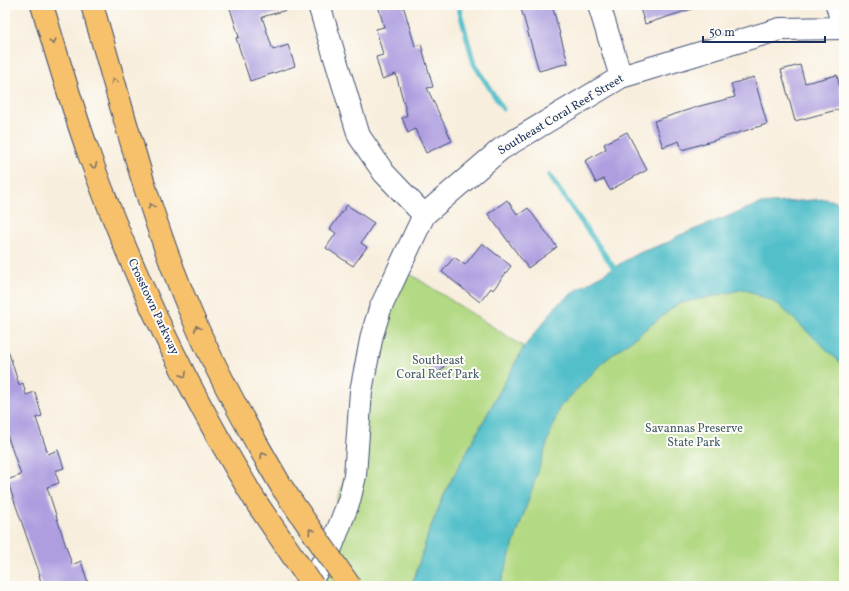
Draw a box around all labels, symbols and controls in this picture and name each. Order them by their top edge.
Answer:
scale bar [703,18,825,44]
text: 50 m [709,25,735,41]
one-way arrow [48,39,57,46]
street label: Southeast Coral Reef Street [495,71,627,159]
one-way arrow [110,78,119,85]
one-way arrow [89,162,97,169]
one-way arrow [148,203,156,210]
street label: Crosstown Parkway [124,256,183,358]
one-way arrow [194,324,202,332]
park label: Southeast Coral Reef Park [397,353,480,383]
one-way arrow [180,371,187,378]
park label: Savannas Preserve State Park [645,421,743,451]
one-way arrow [261,452,268,459]
one-way arrow [309,529,316,536]

